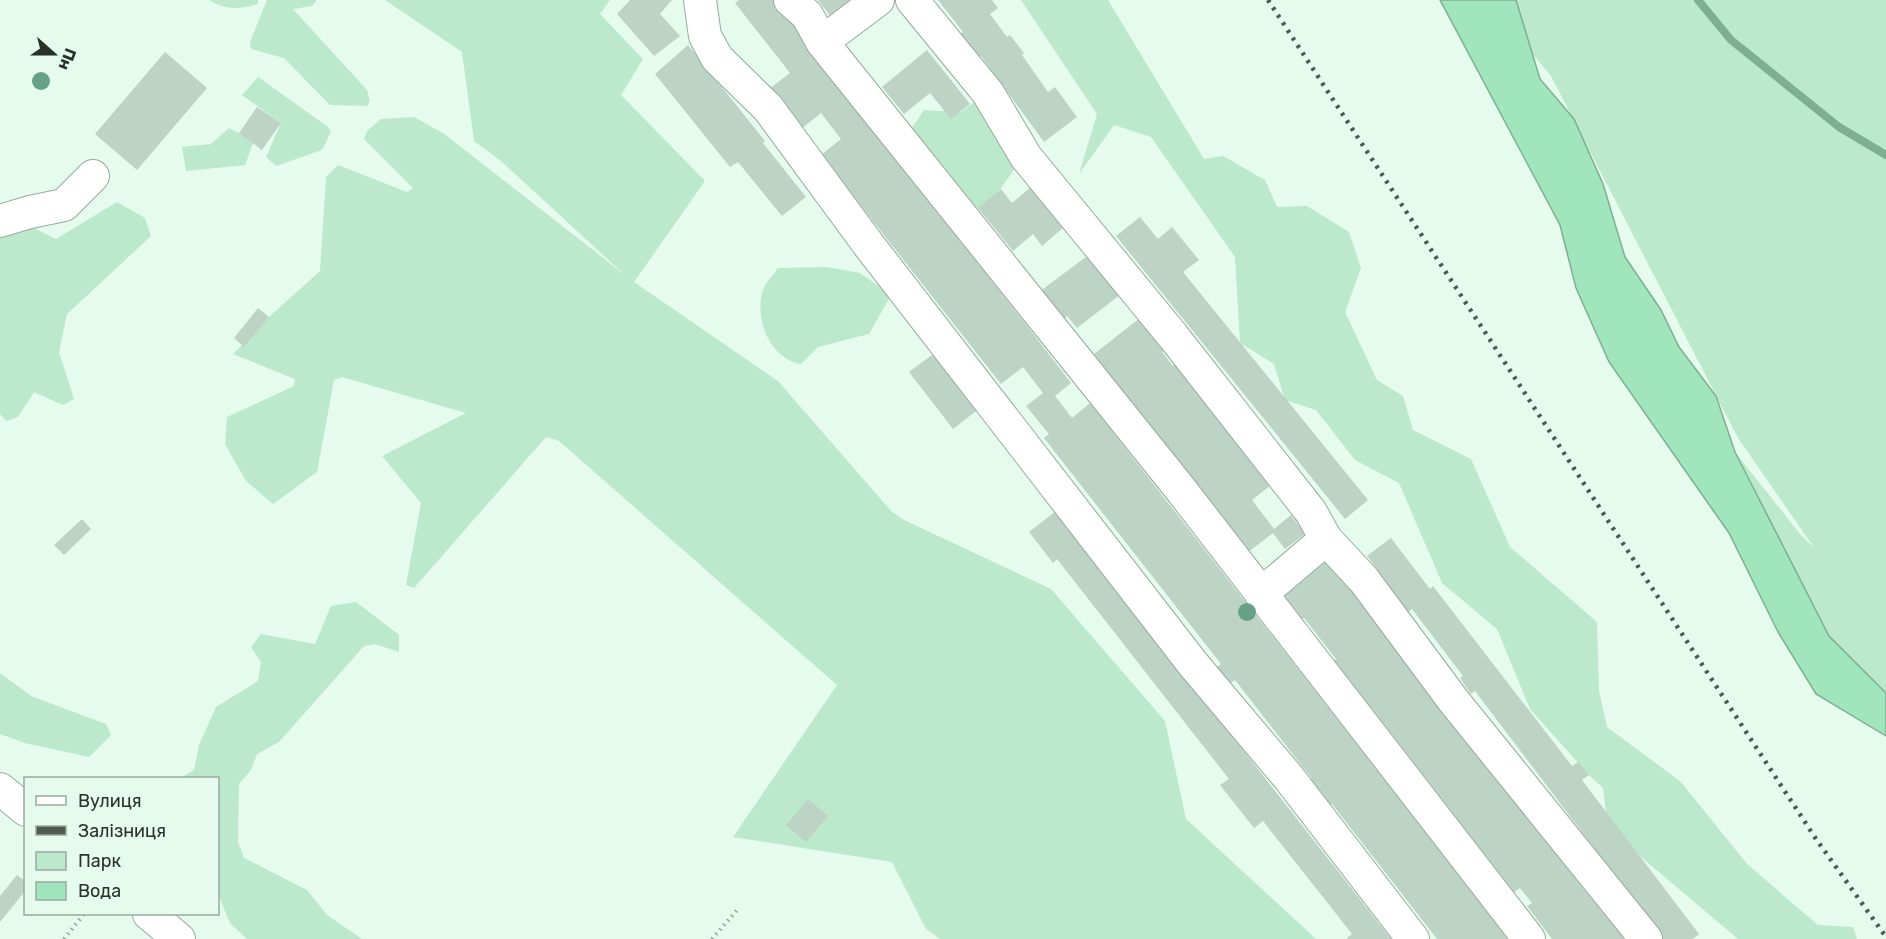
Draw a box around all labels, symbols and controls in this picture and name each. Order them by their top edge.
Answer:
north arrow [24,24,84,84]
text: Пн [55,45,80,73]
legend [24,777,219,915]
text: Вулиця [78,790,142,812]
text: Залізниця [78,820,166,842]
text: Парк [78,850,122,872]
text: Вода [78,880,121,902]

